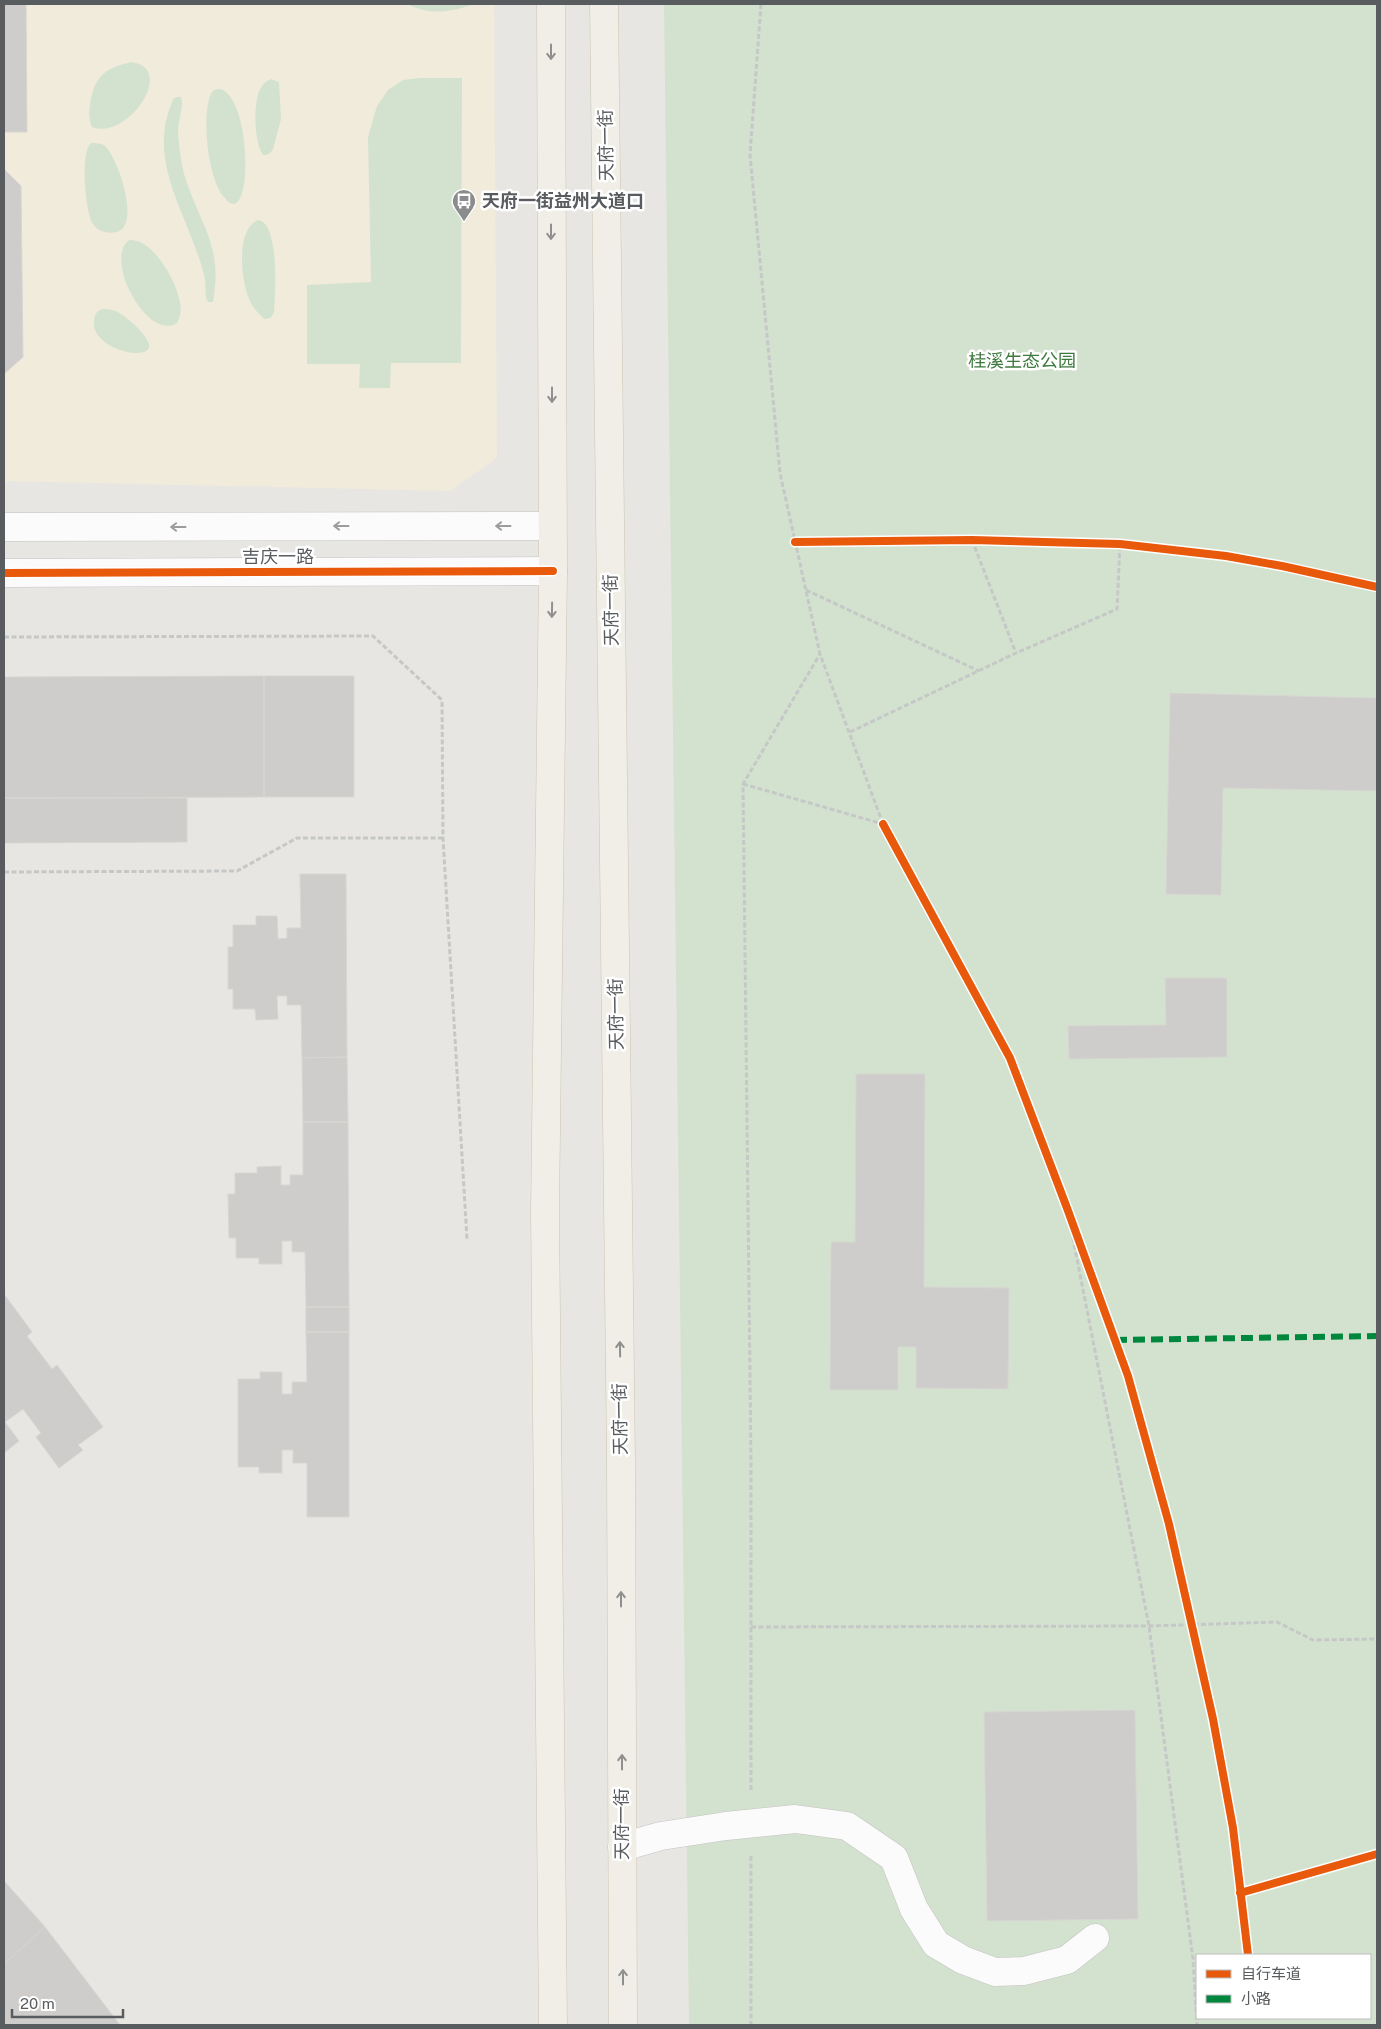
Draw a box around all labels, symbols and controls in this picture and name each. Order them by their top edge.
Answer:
one-way arrow [546,44,556,60]
street label: 天府一街 [594,109,617,181]
bus stop icon: 天府一街益州大道口 [451,188,477,222]
place label: 天府一街益州大道口 [482,190,644,211]
one-way arrow [547,224,556,240]
park label: 桂溪生态公园 [968,350,1076,371]
one-way arrow [547,386,557,403]
one-way arrow [333,521,350,531]
one-way arrow [496,521,512,531]
one-way arrow [171,522,187,532]
street label: 吉庆一路 [242,546,314,567]
street label: 天府一街 [599,574,622,646]
one-way arrow [548,602,557,618]
street label: 天府一街 [604,978,627,1050]
one-way arrow [615,1341,625,1358]
street label: 天府一街 [608,1383,631,1455]
one-way arrow [616,1591,626,1608]
one-way arrow [617,1754,627,1770]
street label: 天府一街 [611,1788,632,1860]
legend [1196,1954,1371,2019]
text: 自行车道 [1241,1965,1301,1982]
one-way arrow [618,1969,628,1985]
scale bar [12,1986,124,2018]
text: 小路 [1241,1990,1271,2007]
text: 20 m [20,1995,55,2012]

